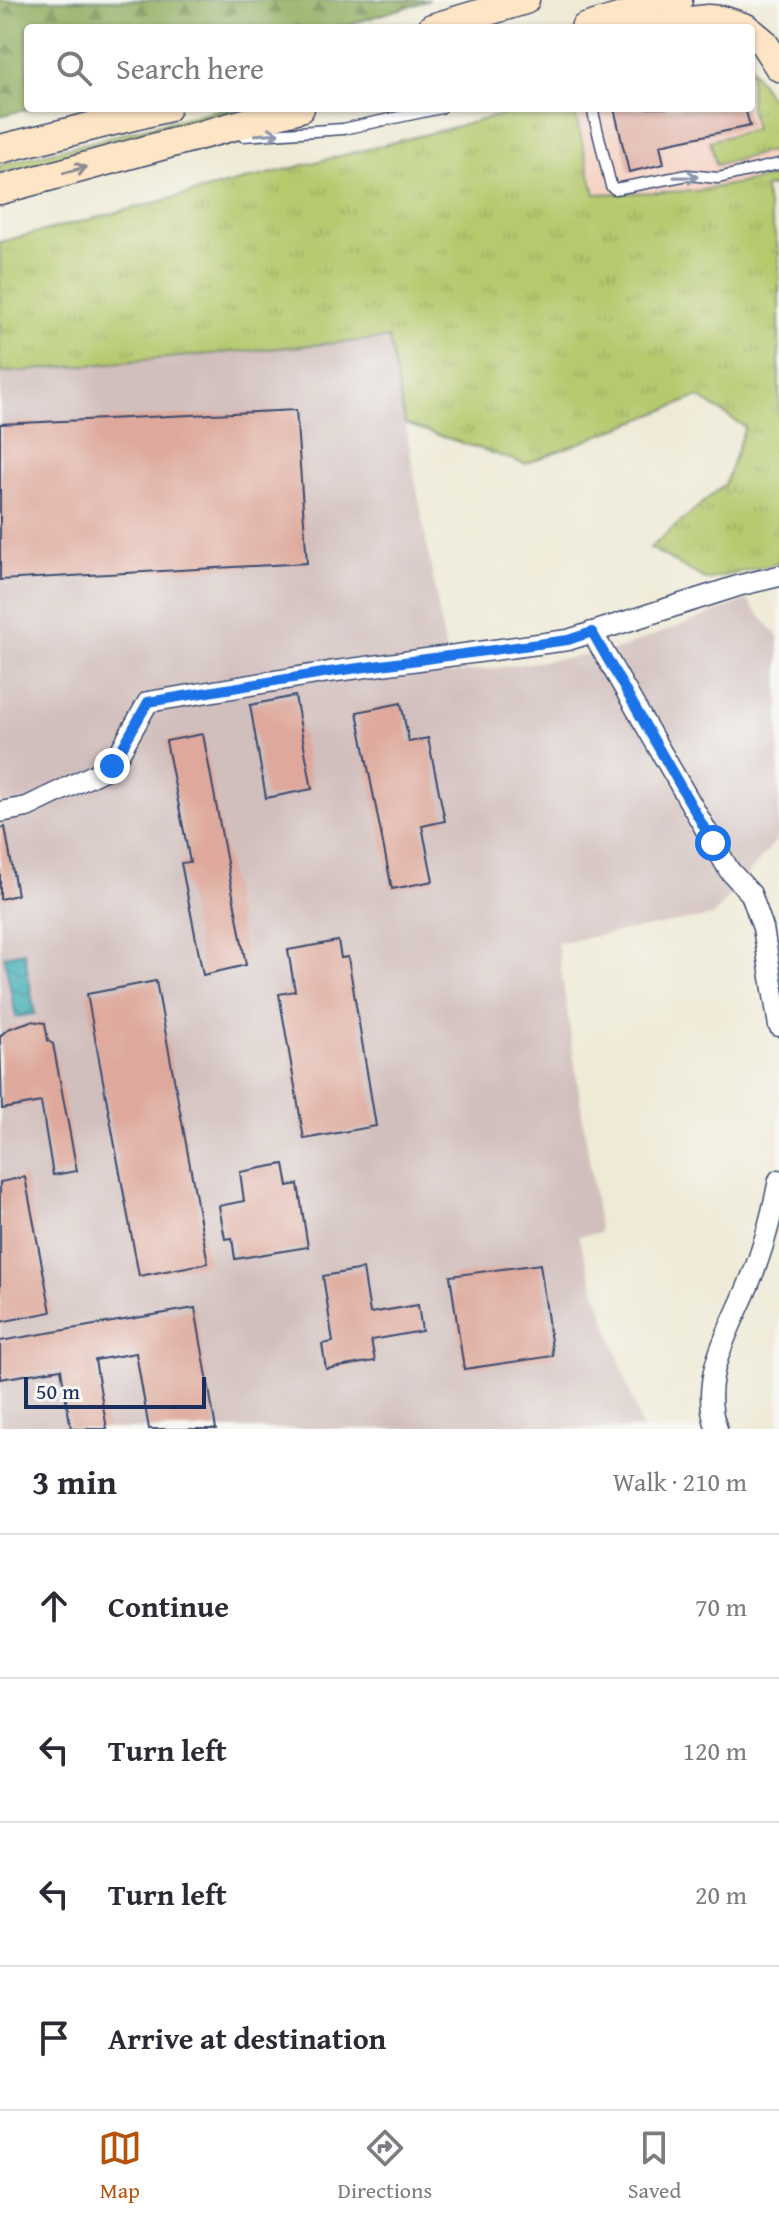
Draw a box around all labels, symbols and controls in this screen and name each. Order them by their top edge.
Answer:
search box [24,24,755,112]
icon: search [52,46,96,90]
text: Search here [116,46,264,90]
one-way arrow [253,126,280,141]
one-way arrow [62,162,88,177]
one-way arrow [673,170,699,185]
route end [94,748,130,784]
route start [695,825,731,861]
scale bar [24,1373,206,1409]
text: 50 m [36,1375,80,1407]
text: 3 min [32,1457,117,1506]
text: Walk · 210 m [613,1462,747,1501]
icon: ahead [32,1584,76,1628]
text: Continue [108,1584,229,1628]
text: 70 m [695,1587,747,1626]
icon: left [32,1728,76,1772]
text: Turn left [108,1728,227,1772]
text: 120 m [682,1731,747,1770]
icon: left [32,1872,76,1916]
text: Turn left [108,1872,227,1916]
text: 20 m [695,1875,747,1914]
icon: arrive [32,2016,76,2060]
text: Arrive at destination [108,2016,386,2060]
tab: Map [98,2126,142,2206]
tab: Directions [338,2126,432,2206]
tab: Saved [628,2126,681,2206]

